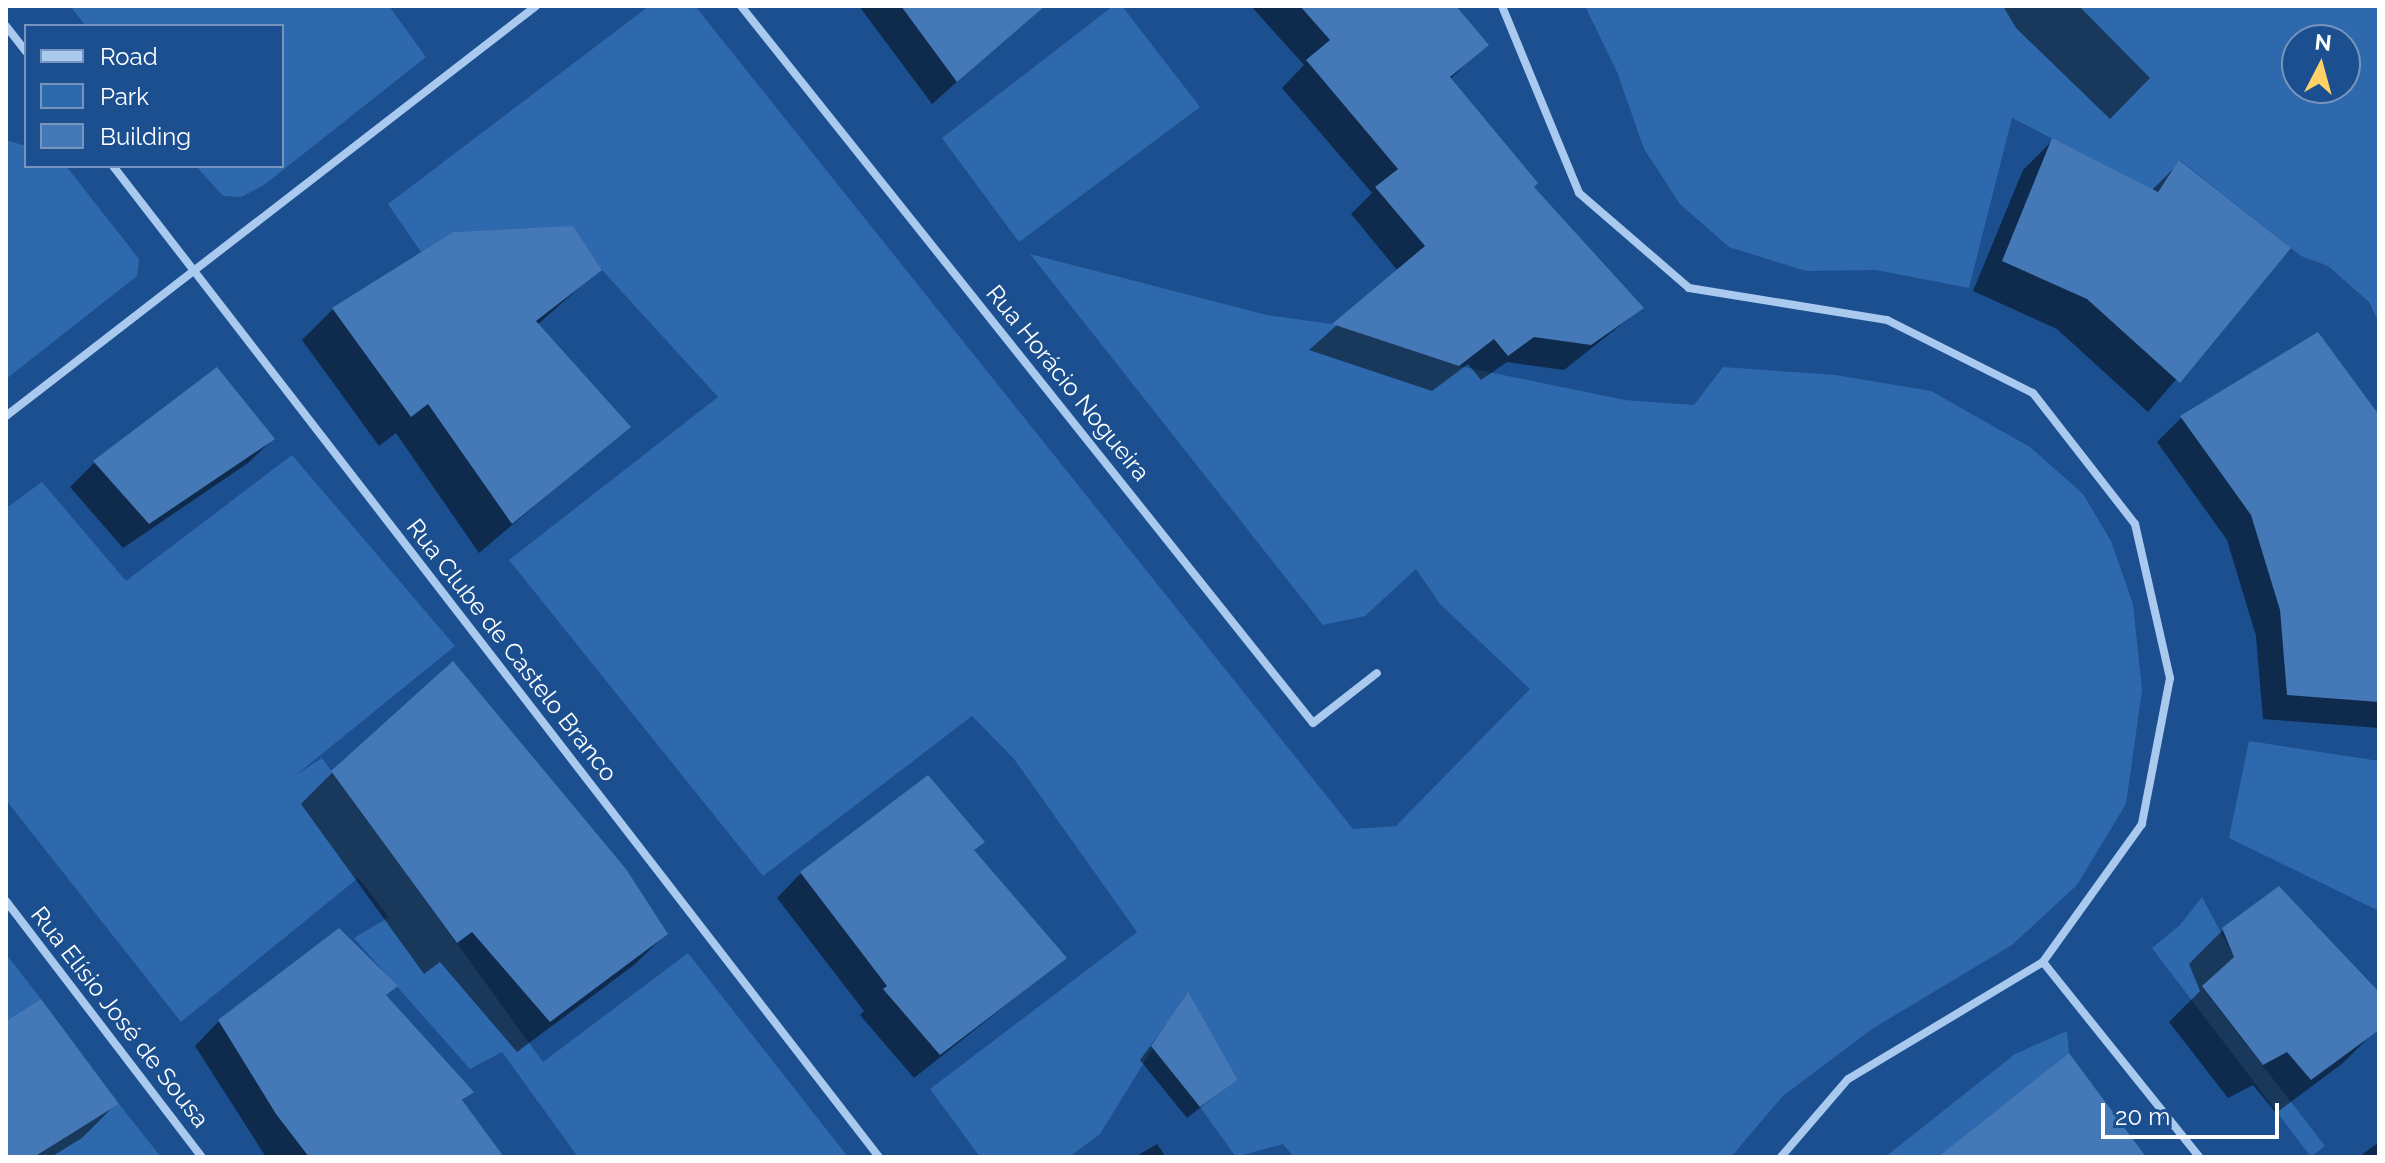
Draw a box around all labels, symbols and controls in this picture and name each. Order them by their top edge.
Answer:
legend [24,24,284,168]
north arrow [2281,24,2361,104]
text: N [2314,28,2333,56]
text: Road [100,42,158,71]
text: Park [100,82,149,111]
text: Building [100,122,191,151]
street label: Rua Horácio Nogueira [980,279,1156,487]
street label: Rua Clube de Castelo Branco [401,513,623,787]
street label: Rua Elísio José de Sousa [25,901,215,1133]
scale bar [2105,1087,2283,1137]
text: 20 m [2115,1102,2170,1131]

